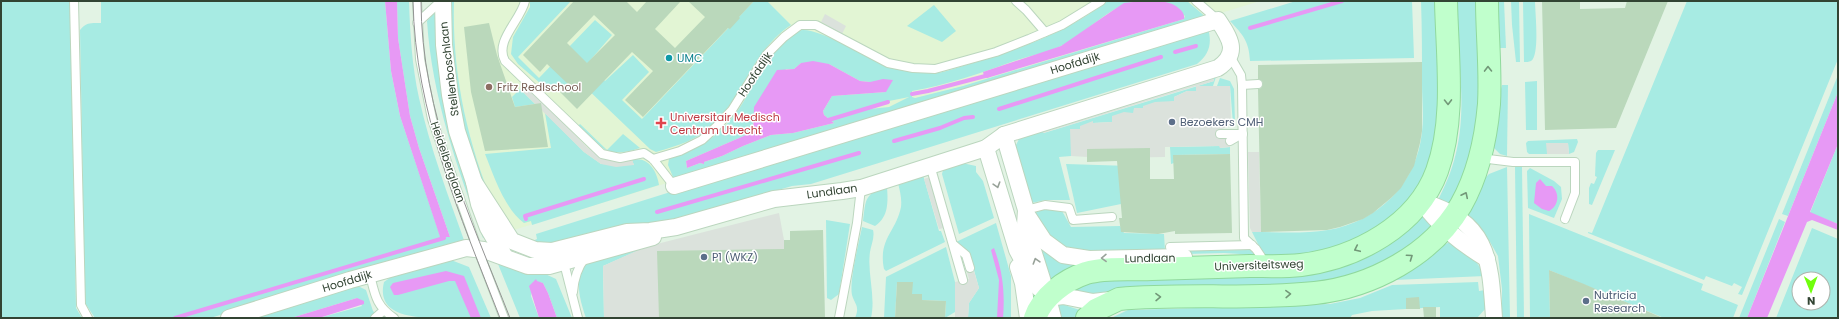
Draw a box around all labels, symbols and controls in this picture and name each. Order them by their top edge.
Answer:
street label: Stellenboschlaan [435,21,463,117]
street label: Hoofddijk [734,48,776,100]
street label: Hoofddijk [1048,48,1102,78]
place label: UMC [677,50,702,66]
marker: UMC [664,53,674,63]
one-way arrow [1484,66,1492,72]
place label: Fritz Redlschool [497,79,581,95]
marker: Fritz Redlschool [484,82,494,92]
one-way arrow [1444,99,1453,105]
place label: Universitair Medisch Centrum Utrecht [670,109,780,138]
place label: Bezoekers CMH [1180,114,1263,130]
marker: Universitair Medisch Centrum Utrecht [655,117,667,129]
marker: Bezoekers CMH [1167,117,1177,127]
street label: Heidelberglaan [427,119,469,205]
street label: Lundlaan [806,180,858,202]
one-way arrow [992,181,1001,188]
one-way arrow [1461,192,1468,200]
one-way arrow [1354,244,1362,252]
place label: P1 (WKZ) [712,249,758,265]
street label: Lundlaan [1124,250,1176,266]
marker: P1 (WKZ) [699,252,709,262]
one-way arrow [1101,254,1107,263]
one-way arrow [1406,254,1413,262]
street label: Universiteitsweg [1214,255,1304,275]
one-way arrow [1032,257,1041,264]
street label: Hoofddijk [320,266,374,296]
north arrow [1791,271,1831,311]
place label: Nutricia Research [1594,287,1645,316]
one-way arrow [1285,290,1291,298]
one-way arrow [1155,293,1161,302]
text: N [1807,293,1815,309]
marker: Nutricia Research [1581,296,1591,306]

